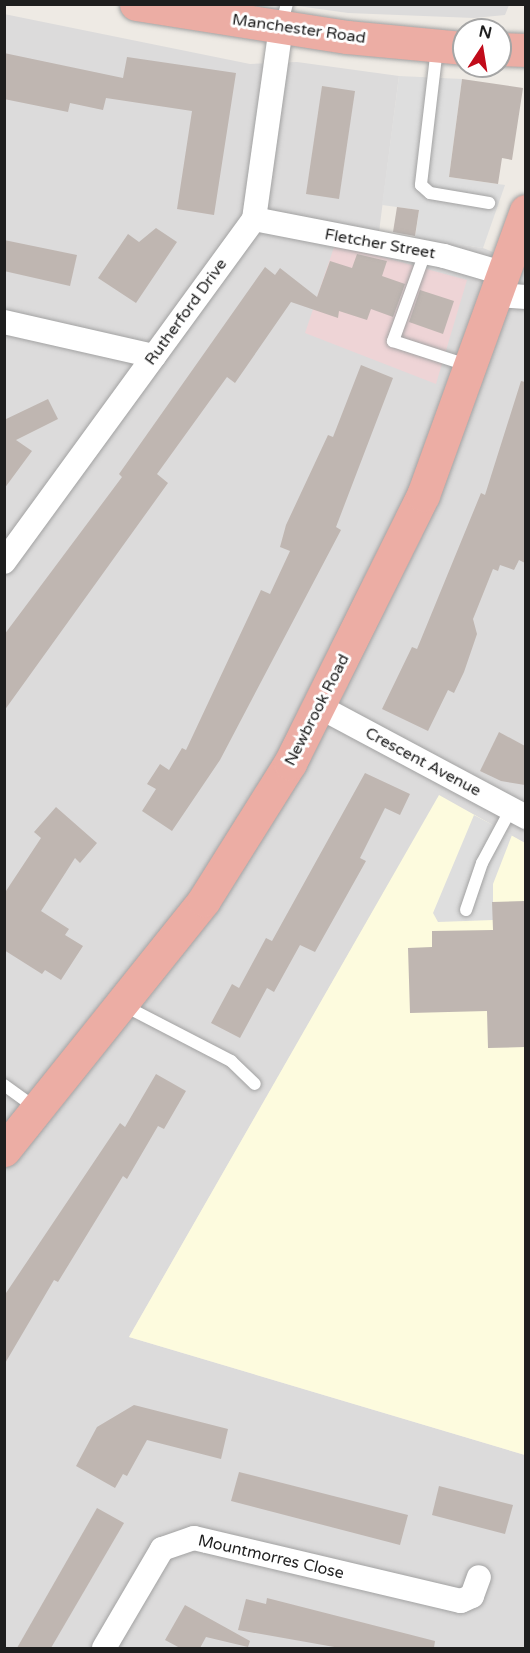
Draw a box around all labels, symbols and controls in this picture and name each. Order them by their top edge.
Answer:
street label: Manchester Road [231,10,367,48]
north arrow [452,18,512,78]
text: N [477,21,494,43]
street label: Fletcher Street [323,225,437,263]
street label: Rutherford Drive [141,255,231,369]
street label: Newbrook Road [281,651,353,769]
street label: Crescent Avenue [362,723,484,801]
street label: Mountmorres Close [196,1531,346,1583]

